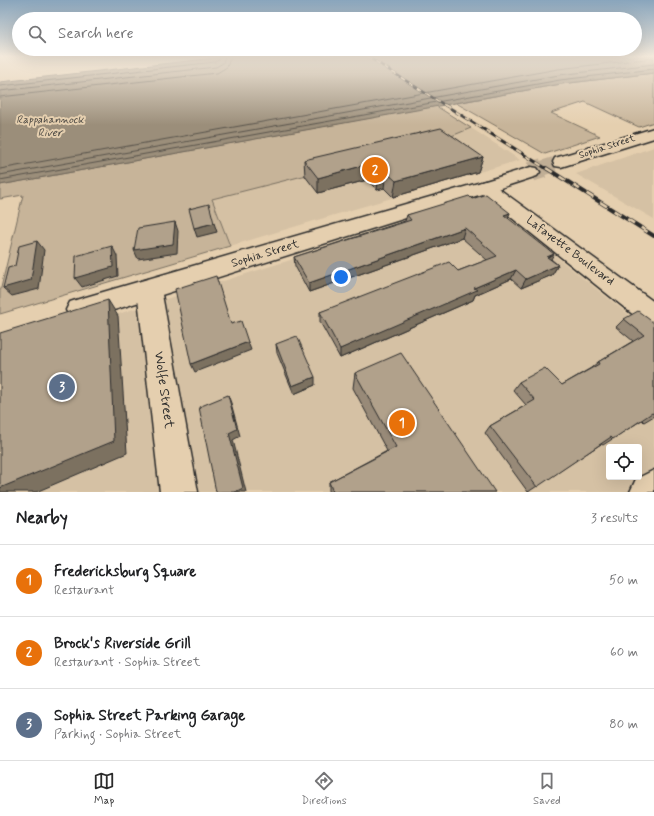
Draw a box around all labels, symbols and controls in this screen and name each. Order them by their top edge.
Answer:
search box [12,12,642,56]
icon: search [26,23,48,45]
text: Search here [58,24,134,44]
water label: Rappahannock River [16,113,85,140]
street label: Sophia Street [577,132,637,162]
pin: 2 [362,155,388,185]
street label: Lafayette Boulevard [523,213,617,289]
street label: Sophia Street [229,236,301,272]
your location [331,267,351,287]
street label: Wolfe Street [150,350,178,430]
pin: 3 [49,372,75,402]
pin: 1 [389,408,415,438]
map controls [606,444,642,480]
button: locate [606,444,642,480]
text: Nearby [16,507,68,529]
text: 3 results [591,510,638,527]
text: Fredericksburg Square [54,562,196,582]
text: 1 [26,572,32,589]
text: 50 m [609,572,638,589]
text: Restaurant [54,582,114,599]
text: Brock's Riverside Grill [54,634,191,654]
text: 2 [26,644,32,661]
text: 60 m [610,644,638,661]
text: Restaurant · Sophia Street [54,654,200,671]
text: Sophia Street Parking Garage [54,706,245,726]
text: 3 [26,716,32,733]
text: 80 m [609,716,638,733]
text: Parking · Sophia Street [54,726,181,743]
tab: Map [93,770,115,808]
tab: Directions [301,770,347,808]
tab: Saved [533,770,561,808]

